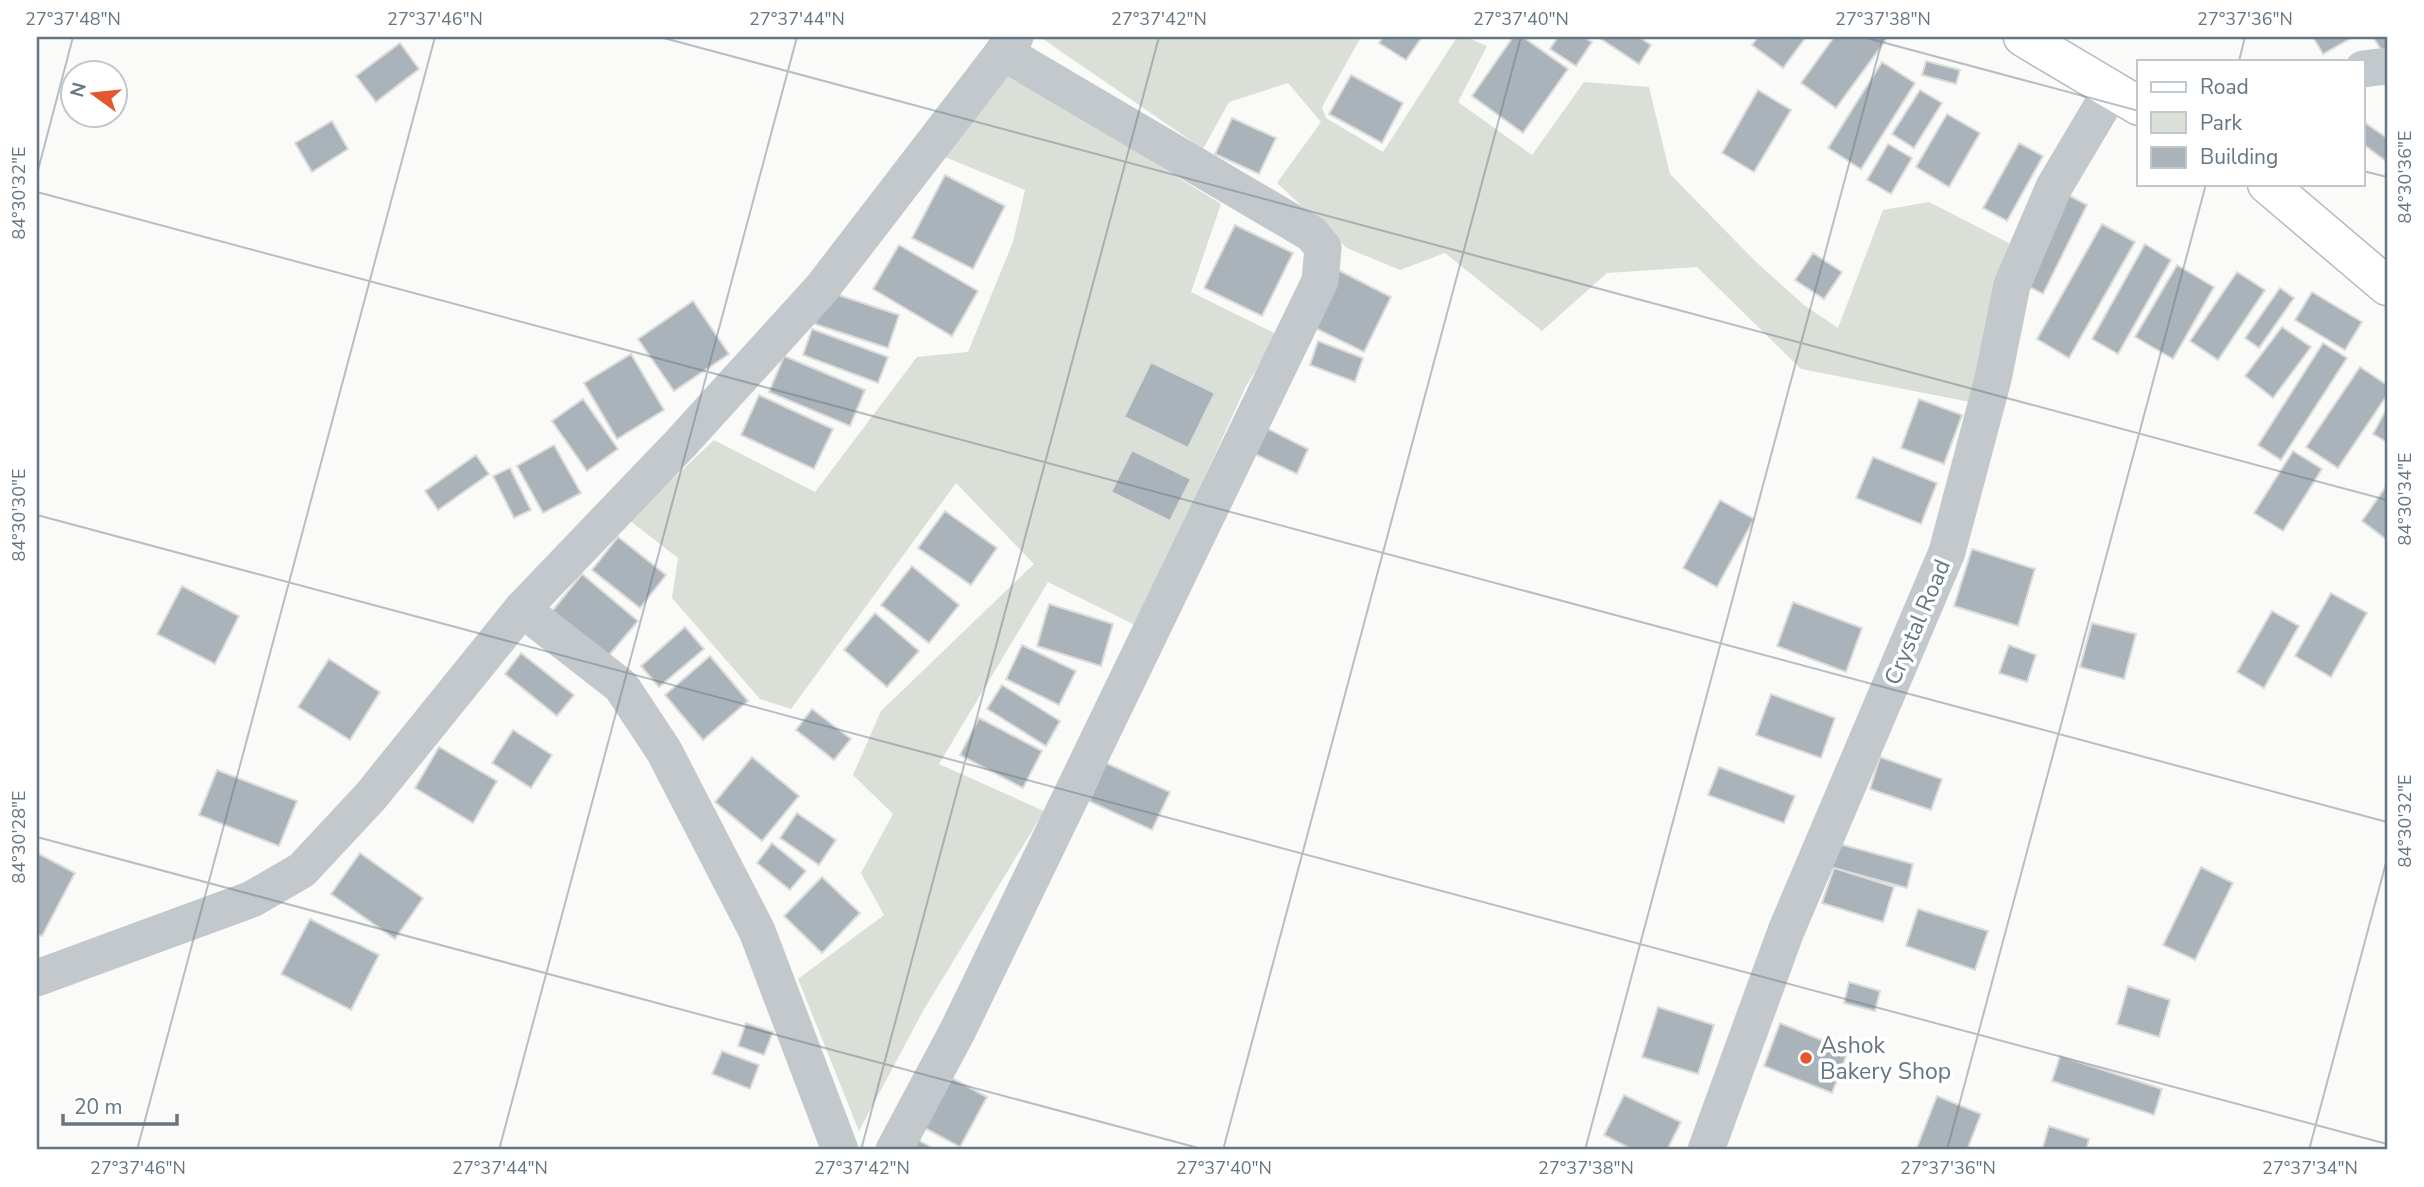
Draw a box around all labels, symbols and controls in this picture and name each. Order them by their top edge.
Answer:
text: 27°37'48"N [25,7,121,31]
text: 27°37'46"N [387,7,483,31]
text: 27°37'44"N [749,7,845,31]
text: 27°37'42"N [1111,7,1207,31]
text: 27°37'40"N [1473,7,1569,31]
text: 27°37'38"N [1835,7,1931,31]
text: 27°37'36"N [2197,7,2293,31]
north arrow [60,60,130,130]
legend [2137,60,2364,186]
text: Road [2200,73,2249,101]
text: N [64,80,93,100]
text: Park [2200,109,2242,137]
text: 84°30'36"E [2393,131,2417,224]
text: Building [2200,143,2278,171]
text: 84°30'32"E [7,147,31,240]
text: 84°30'34"E [2393,453,2417,546]
text: 84°30'30"E [7,469,31,562]
street label: Crystal Road [1877,555,1958,690]
text: 84°30'32"E [2393,775,2417,868]
text: 84°30'28"E [7,791,31,884]
place label: Ashok Bakery Shop [1820,1030,1951,1087]
marker: Ashok Bakery Shop [1798,1050,1814,1066]
scale bar [63,1082,177,1126]
text: 20 m [74,1093,123,1121]
text: 27°37'46"N [90,1156,186,1180]
text: 27°37'44"N [452,1156,548,1180]
text: 27°37'42"N [814,1156,910,1180]
text: 27°37'40"N [1176,1156,1272,1180]
text: 27°37'38"N [1538,1156,1634,1180]
text: 27°37'36"N [1900,1156,1996,1180]
text: 27°37'34"N [2262,1156,2358,1180]

